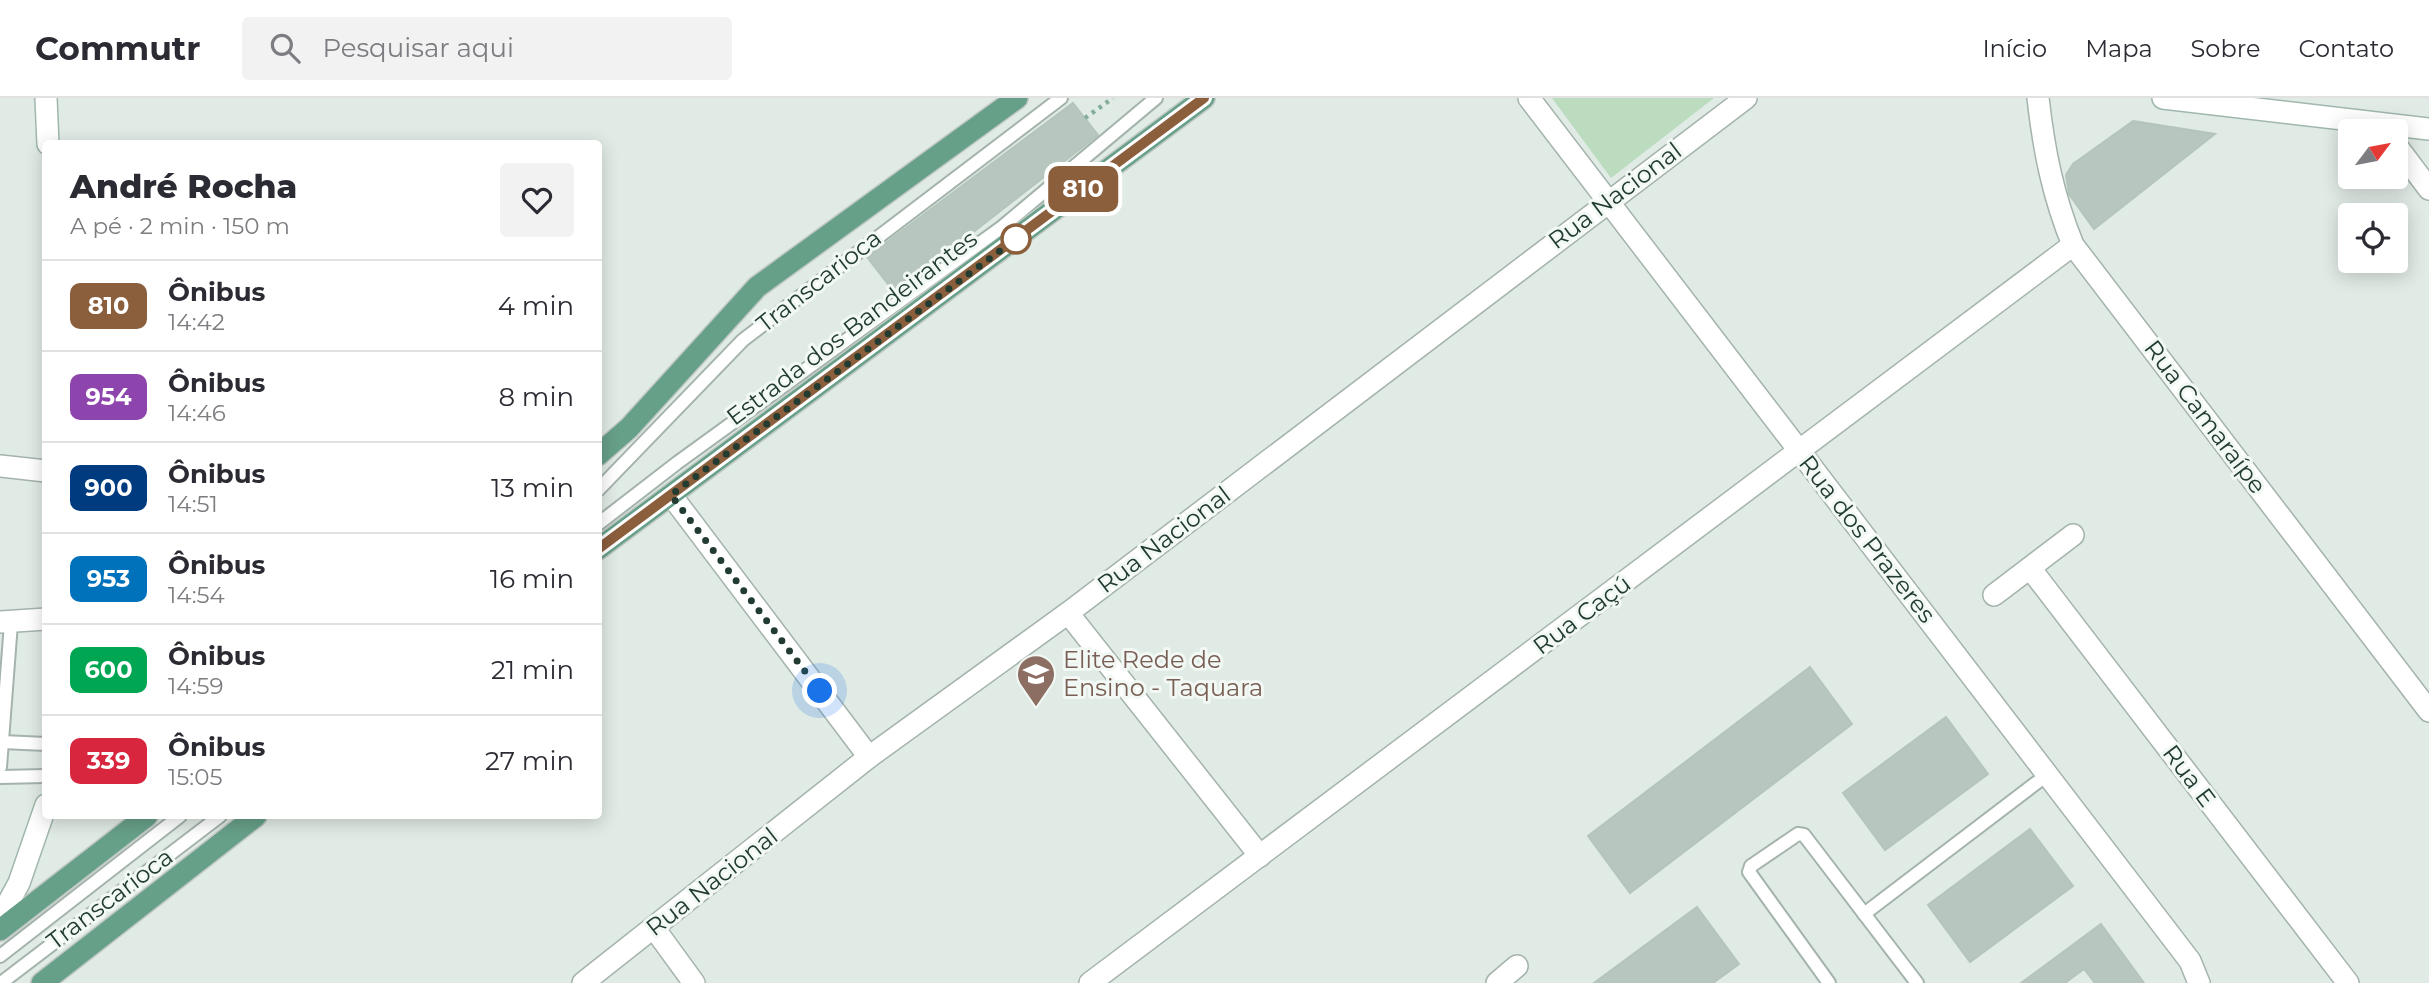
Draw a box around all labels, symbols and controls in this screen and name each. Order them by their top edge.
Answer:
search box [242,17,732,80]
text: Commutr [35,28,200,68]
icon: search [266,29,304,67]
text: Pesquisar aqui [322,32,514,64]
text: Início [1982,34,2047,63]
text: Mapa [2085,34,2153,63]
text: Sobre [2191,34,2260,63]
text: Contato [2298,34,2394,63]
north arrow [2338,119,2408,189]
map controls [2338,119,2408,273]
street label: Rua Nacional [1542,136,1687,255]
button: heart [500,163,574,237]
text: André Rocha [70,166,297,206]
line badge: 810 [1043,166,1123,212]
text: 810 [1062,174,1104,203]
button: locate [2338,203,2408,273]
text: A pé · 2 min · 150 m [70,212,290,240]
street label: Transcarioca [750,223,887,338]
street label: Estrada dos Bandeirantes [721,224,983,431]
unlabelled marker [1001,224,1031,254]
text: Ônibus [168,276,265,308]
text: 4 min [498,290,574,322]
text: 810 [88,291,129,320]
text: 14:42 [168,308,225,336]
street label: Rua Camaraípe [2138,334,2273,499]
text: Ônibus [168,367,265,399]
text: 8 min [498,381,574,413]
text: 954 [85,382,132,411]
text: 14:46 [168,399,226,427]
street label: Rua dos Prazeres [1793,449,1942,628]
text: Ônibus [168,458,265,490]
text: 13 min [491,472,574,504]
text: 900 [85,473,132,502]
street label: Rua Nacional [1091,480,1236,599]
text: 14:51 [168,490,218,518]
text: Ônibus [168,549,265,581]
text: 16 min [490,563,574,595]
text: 953 [87,564,130,593]
street label: Rua Caçú [1527,569,1636,661]
text: 14:54 [168,581,225,609]
text: Ônibus [168,640,265,672]
place label: Elite Rede de Ensino - Taquara [1063,645,1263,702]
school or university icon: Elite Rede de Ensino - Taquara [1015,653,1057,708]
text: 21 min [491,654,574,686]
text: 600 [85,655,132,684]
text: 14:59 [168,672,224,700]
your location [802,673,837,708]
text: Ônibus [168,731,265,763]
street label: Rua E [2157,739,2222,812]
text: 27 min [485,745,574,777]
text: 339 [87,746,130,775]
text: 15:05 [168,763,222,791]
street label: Rua Nacional [640,821,783,942]
street label: Transcarioca [41,842,179,955]

